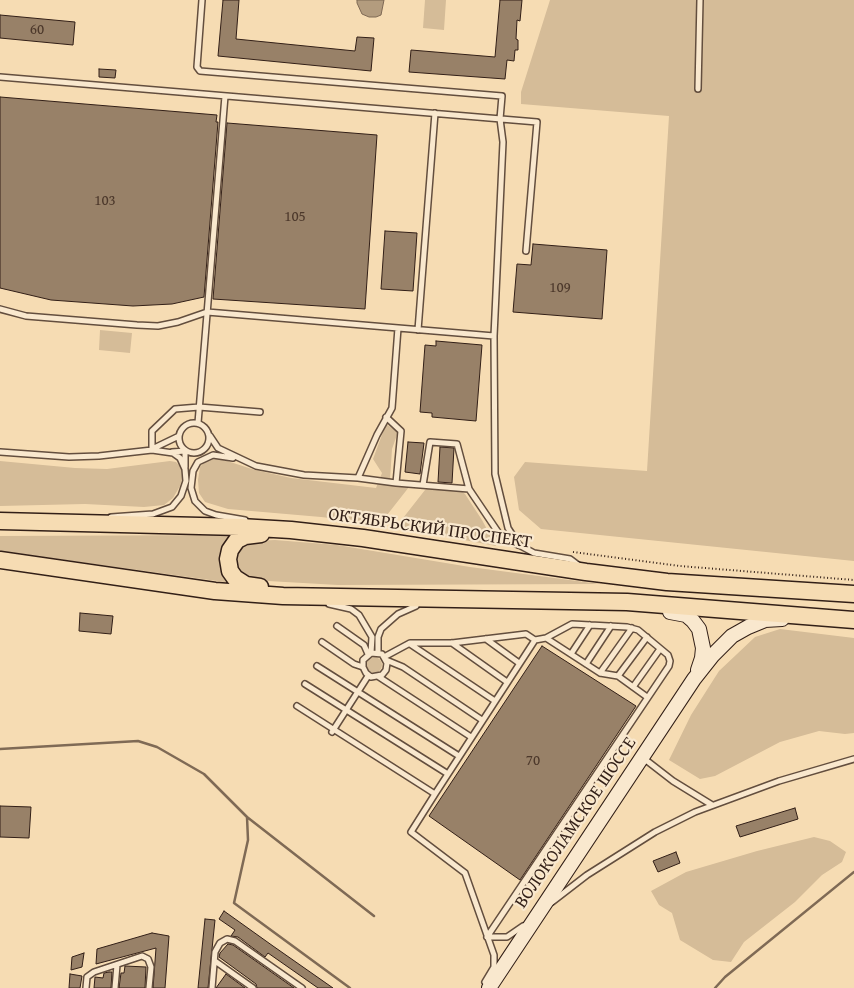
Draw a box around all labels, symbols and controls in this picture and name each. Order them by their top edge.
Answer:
house number: 60 [30,21,44,39]
house number: 103 [94,192,116,210]
house number: 105 [284,208,306,226]
house number: 109 [549,279,571,297]
street label: ОКТЯБРЬСКИЙ ПРОСПЕКТ [327,504,533,554]
street label: ВОЛОКОЛАМСКОЕ ШОССЕ [511,733,641,913]
house number: 70 [526,752,540,770]

